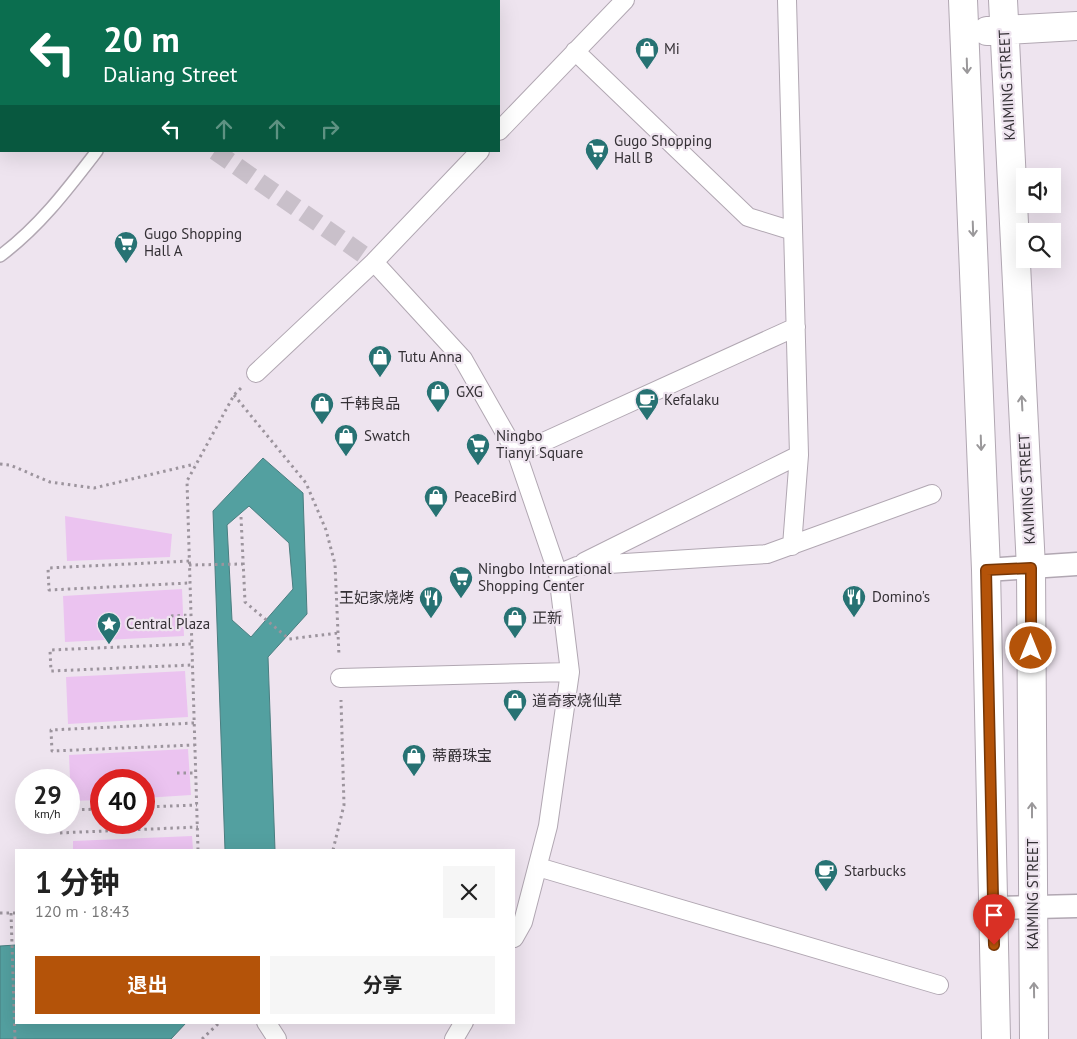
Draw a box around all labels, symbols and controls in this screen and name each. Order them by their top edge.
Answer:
text: 20 m [103,16,180,62]
icon: left [20,20,85,85]
street label: KAIMING STREET [994,28,1019,141]
shop icon: Mi [634,36,660,70]
place label: Mi [664,39,680,58]
one-way arrow [962,58,971,74]
text: Daliang Street [103,60,237,88]
icon: left [157,115,185,143]
icon: ahead [210,115,238,143]
icon: ahead [263,115,291,143]
icon: right [316,115,344,143]
place label: Gugo Shopping Hall B [614,131,712,167]
supermarket icon: Gugo Shopping Hall B [584,137,610,171]
map controls [1016,168,1061,268]
button: sound [1016,168,1061,213]
one-way arrow [968,220,977,236]
button: search [1016,223,1061,268]
place label: Gugo Shopping Hall A [144,224,242,260]
supermarket icon: Gugo Shopping Hall A [113,230,139,264]
shop icon: Tutu Anna [367,344,393,378]
place label: Tutu Anna [398,347,462,366]
shop icon: GXG [425,379,451,413]
place label: GXG [456,382,483,401]
cafe icon: Kefalaku [634,387,660,421]
place label: Kefalaku [664,390,719,409]
shop icon: 千韩良品 [309,391,335,425]
place label: 千韩良品 [340,394,400,413]
one-way arrow [1018,395,1027,411]
shop icon: Swatch [333,423,359,457]
place label: Swatch [364,426,410,445]
place label: Ningbo Tianyi Square [496,426,583,462]
supermarket icon: Ningbo Tianyi Square [465,432,491,466]
street label: KAIMING STREET [1014,432,1039,545]
one-way arrow [976,435,986,451]
shop icon: PeaceBird [423,484,449,518]
place label: PeaceBird [454,487,517,506]
place label: Ningbo International Shopping Center [478,559,612,595]
supermarket icon: Ningbo International Shopping Center [448,565,474,599]
restaurant icon: Domino's [841,584,867,618]
restaurant icon: 王妃家烧烤 [418,585,444,619]
place label: Domino's [872,587,930,606]
place label: 王妃家烧烤 [339,588,414,607]
shop icon: 正新 [502,605,528,639]
place label: 正新 [532,608,562,627]
place icon: Central Plaza [96,611,122,645]
place label: Central Plaza [126,614,210,633]
position arrow [1004,621,1056,673]
shop icon: 道奇家烧仙草 [502,688,528,722]
place label: 道奇家烧仙草 [532,691,622,710]
shop icon: 蒂爵珠宝 [401,743,427,777]
place label: 蒂爵珠宝 [432,746,492,765]
speed limit sign: 40 [90,769,155,834]
text: 29 [33,779,62,811]
one-way arrow [1027,803,1037,819]
text: km/h [34,806,61,821]
street label: KAIMING STREET [1023,838,1042,949]
cafe icon: Starbucks [813,858,839,892]
place label: Starbucks [844,861,906,880]
text: 1 分钟 [35,862,120,901]
button: close [443,866,495,918]
pin [973,894,1015,945]
text: 120 m · 18:43 [35,901,130,921]
icon: arrive [980,901,1008,929]
button: 退出 [35,956,260,1014]
button: 分享 [270,956,495,1014]
one-way arrow [1029,983,1039,999]

